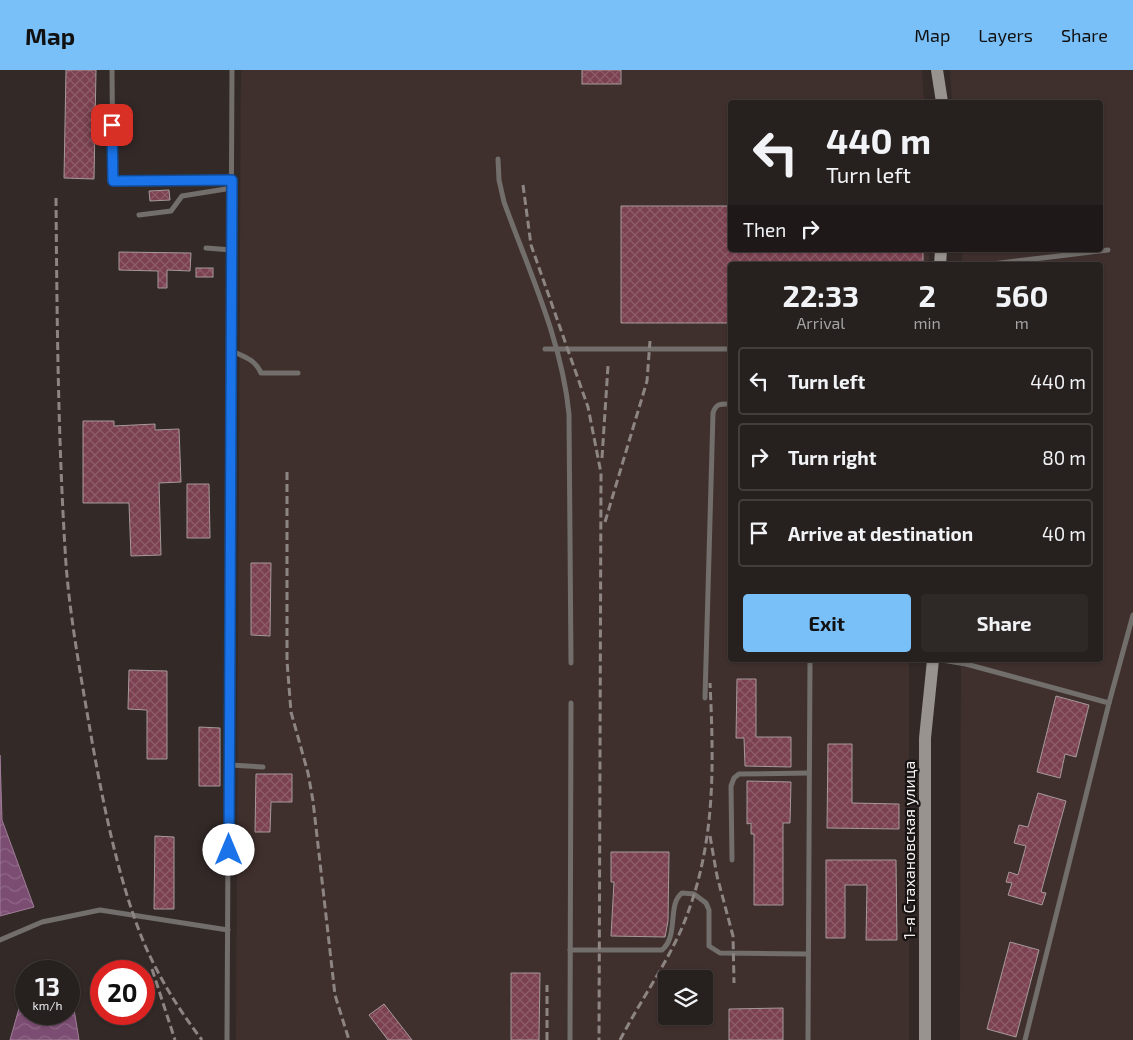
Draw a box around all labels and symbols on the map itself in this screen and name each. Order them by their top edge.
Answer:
pin [91,104,133,146]
street label: 1-я Стахановская улица [899,761,919,939]
position arrow [202,823,254,875]
speed limit sign: 20 [90,960,155,1025]

